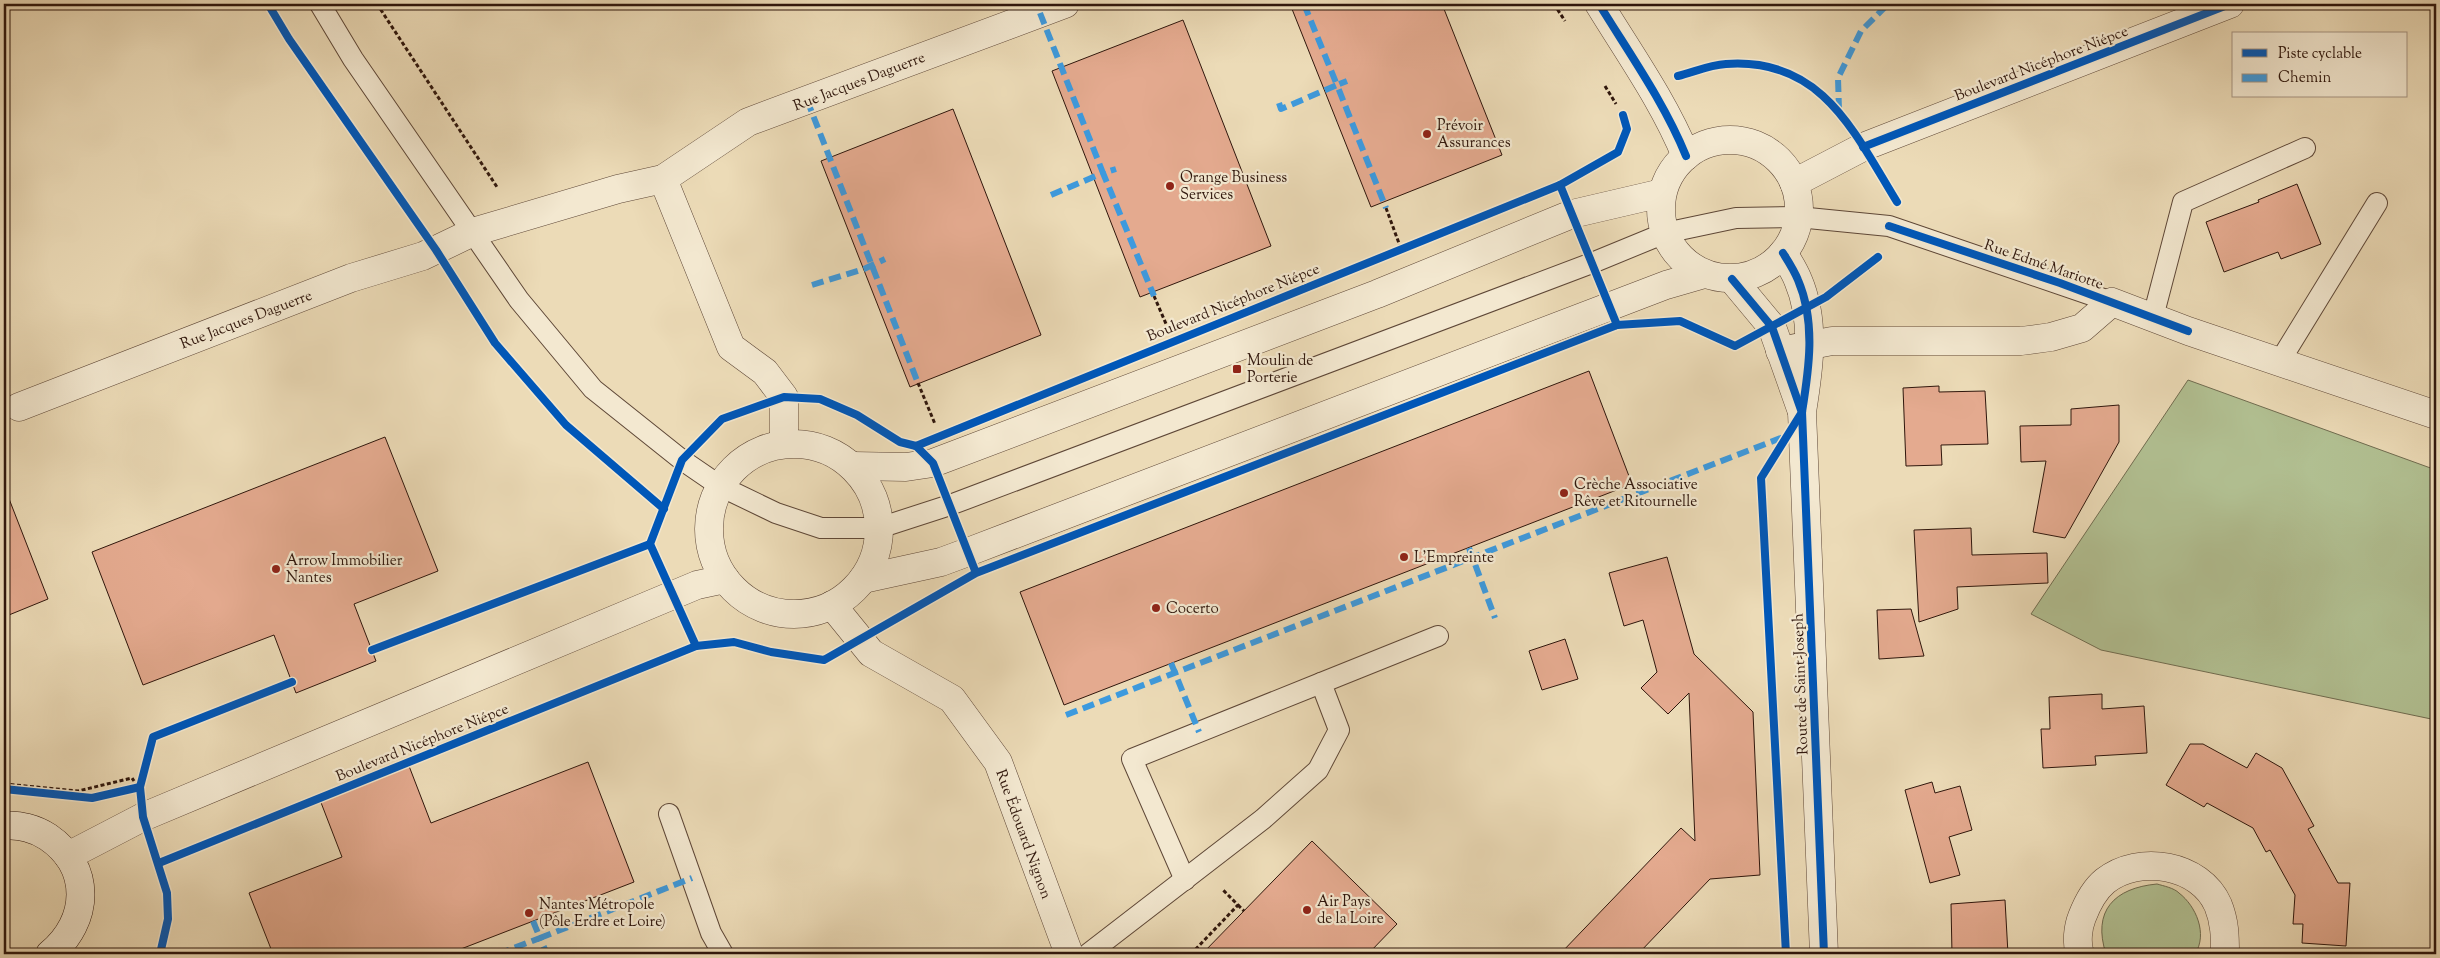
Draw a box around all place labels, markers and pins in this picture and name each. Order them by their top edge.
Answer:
place label: Prévoir Assurances [1437,116,1511,154]
marker: Prévoir Assurances [1421,128,1433,140]
place label: Orange Business Services [1180,168,1287,206]
marker: Orange Business Services [1164,180,1176,192]
place label: Moulin de Porterie [1247,351,1313,389]
marker: Moulin de Porterie [1231,363,1243,375]
place label: Crèche Associative Rêve et Ritournelle [1574,475,1698,513]
marker: Crèche Associative Rêve et Ritournelle [1558,487,1570,499]
place label: L'Empreinte [1414,548,1494,569]
place label: Arrow Immobilier Nantes [286,551,403,589]
marker: L'Empreinte [1398,551,1410,563]
marker: Arrow Immobilier Nantes [270,563,282,575]
place label: Cocerto [1166,599,1219,620]
marker: Cocerto [1150,602,1162,614]
place label: Air Pays de la Loire [1317,892,1384,930]
place label: Nantes Métropole (Pôle Erdre et Loire) [539,895,666,933]
marker: Air Pays de la Loire [1301,904,1313,916]
marker: Nantes Métropole (Pôle Erdre et Loire) [523,907,535,919]

